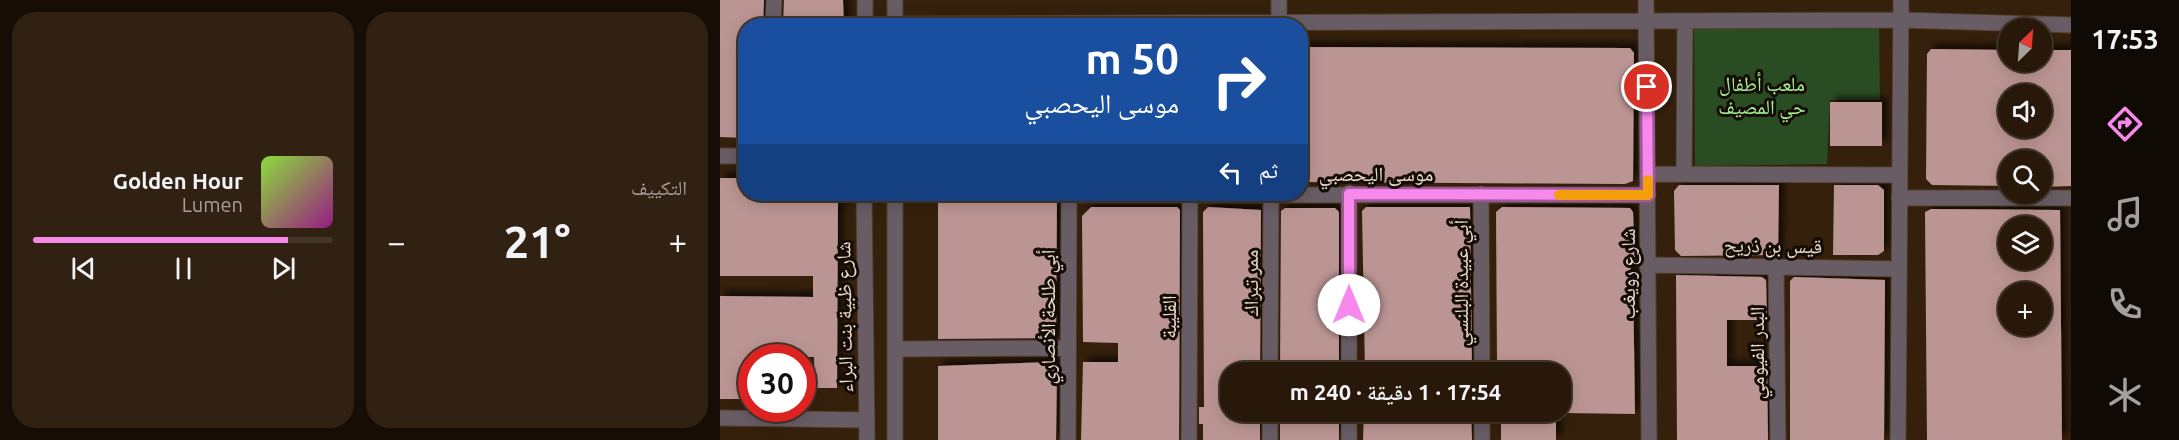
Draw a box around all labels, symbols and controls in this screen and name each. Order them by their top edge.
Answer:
north arrow [1998,18,2052,72]
map controls [1998,18,2052,336]
text: 17:53 [2091,24,2159,54]
text: 50 m [1085,35,1179,82]
icon: right [1200,42,1278,120]
pin [1621,61,1672,112]
icon: arrive [1630,70,1663,103]
park label: ملعب أطفال حي المصيف [1718,72,1806,123]
button: sound [1998,84,2052,138]
text: موسى اليحصبي [1024,88,1179,118]
icon: directions [2104,103,2146,145]
button: search [1998,150,2052,204]
icon: left [1214,156,1247,189]
text: ثم [1259,157,1278,182]
street label: موسى اليحصبي [1319,162,1433,190]
text: Golden Hour [113,168,243,193]
text: التكييف [631,176,687,199]
text: Lumen [182,193,243,216]
icon: music [2104,193,2146,235]
text: 21° [504,216,570,267]
button: layers [1998,216,2052,270]
street label: أبي عبيدة البلنسي [1449,220,1477,346]
text: − [387,223,406,260]
text: + [668,223,687,260]
street label: شارع رويغب [1616,228,1641,320]
street label: قيس بن ذريح [1724,233,1822,259]
street label: شارع ظبية بنت البراء [831,241,859,393]
street label: أبي طلحة الأنصاري [1036,250,1064,384]
street label: ممر تبراك [1239,250,1262,316]
icon: previous [67,252,100,285]
icon: pause [167,252,200,285]
icon: next [267,252,300,285]
position arrow [1317,273,1381,337]
button: + [1998,282,2052,336]
icon: phone [2104,283,2146,325]
street label: القليبة [1157,295,1180,339]
street label: البدر الفيومي [1745,307,1773,399]
speed limit sign: 30 [738,344,816,422]
icon: climate [2104,374,2146,416]
text: 17:54 · 1 دقيقة · 240 m [1290,379,1501,404]

